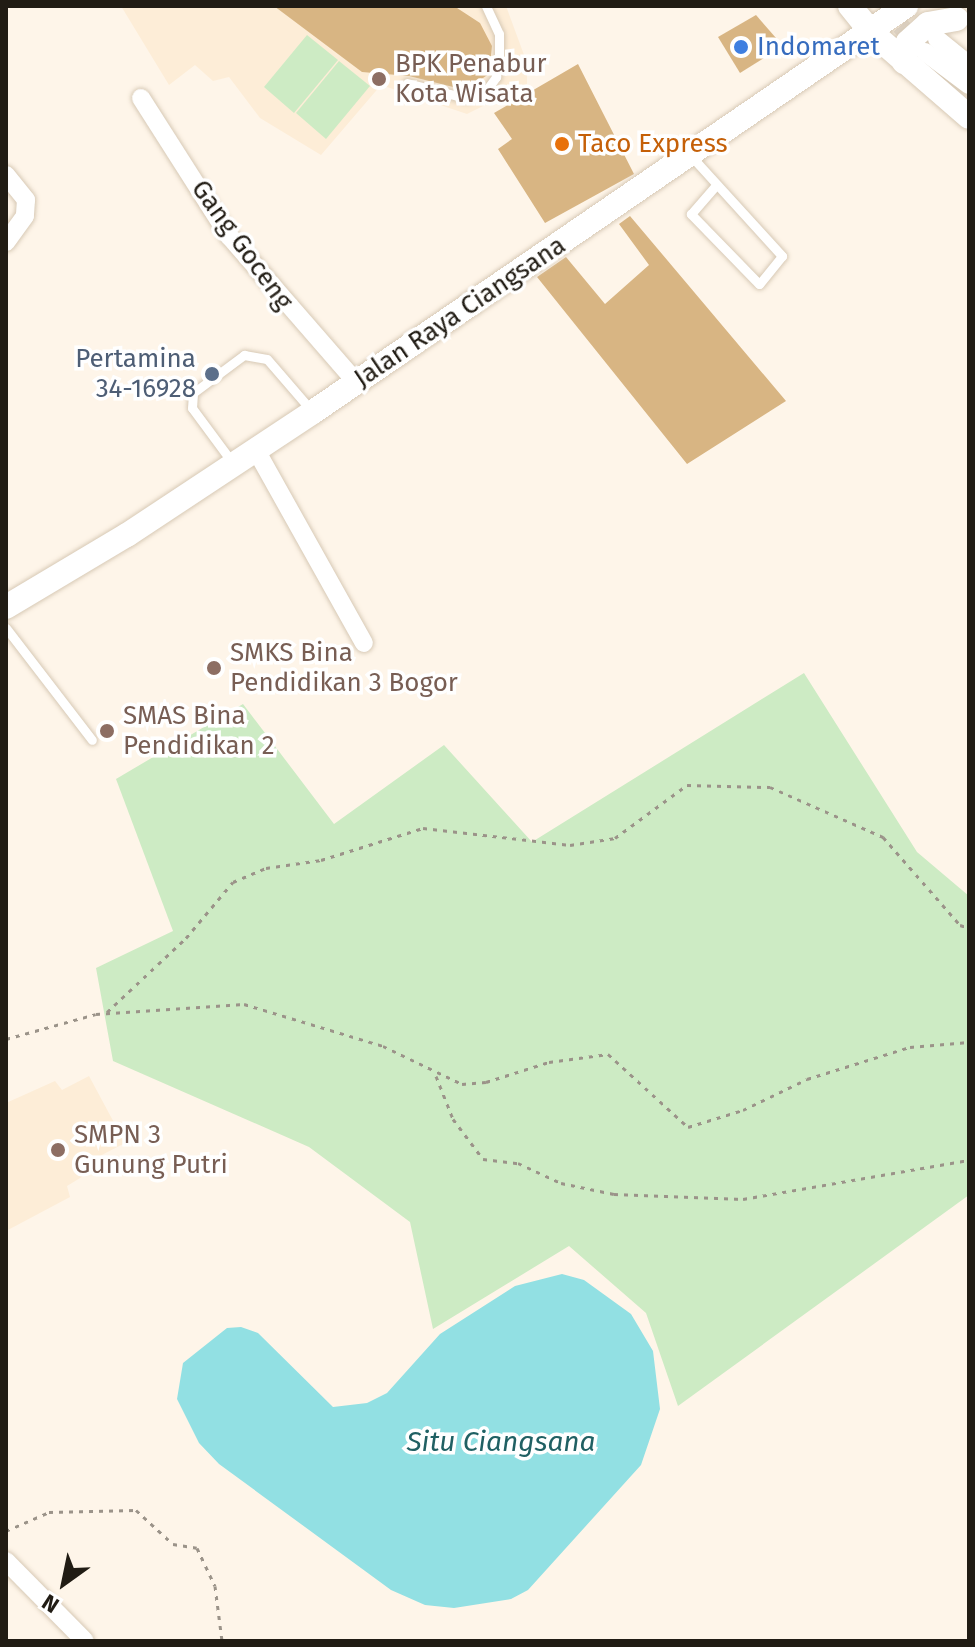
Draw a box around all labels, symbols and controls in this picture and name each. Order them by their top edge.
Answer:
place label: Indomaret [757,31,880,63]
marker: Indomaret [732,38,750,56]
place label: BPK Penabur Kota Wisata [395,48,547,110]
marker: BPK Penabur Kota Wisata [370,70,388,88]
place label: Taco Express [578,128,728,160]
marker: Taco Express [553,135,571,153]
street label: Gang Goceng [185,174,299,316]
street label: Jalan Raya Ciangsana [348,230,572,394]
place label: Pertamina 34-16928 [75,343,196,404]
marker: Pertamina 34-16928 [203,365,221,383]
place label: SMKS Bina Pendidikan 3 Bogor [230,637,458,698]
marker: SMKS Bina Pendidikan 3 Bogor [205,659,223,677]
place label: SMAS Bina Pendidikan 2 [123,700,275,762]
marker: SMAS Bina Pendidikan 2 [98,722,116,740]
place label: SMPN 3 Gunung Putri [74,1119,228,1180]
marker: SMPN 3 Gunung Putri [49,1141,67,1159]
water label: Situ Ciangsana [407,1425,595,1459]
north arrow [24,1543,104,1623]
text: N [37,1588,64,1619]

